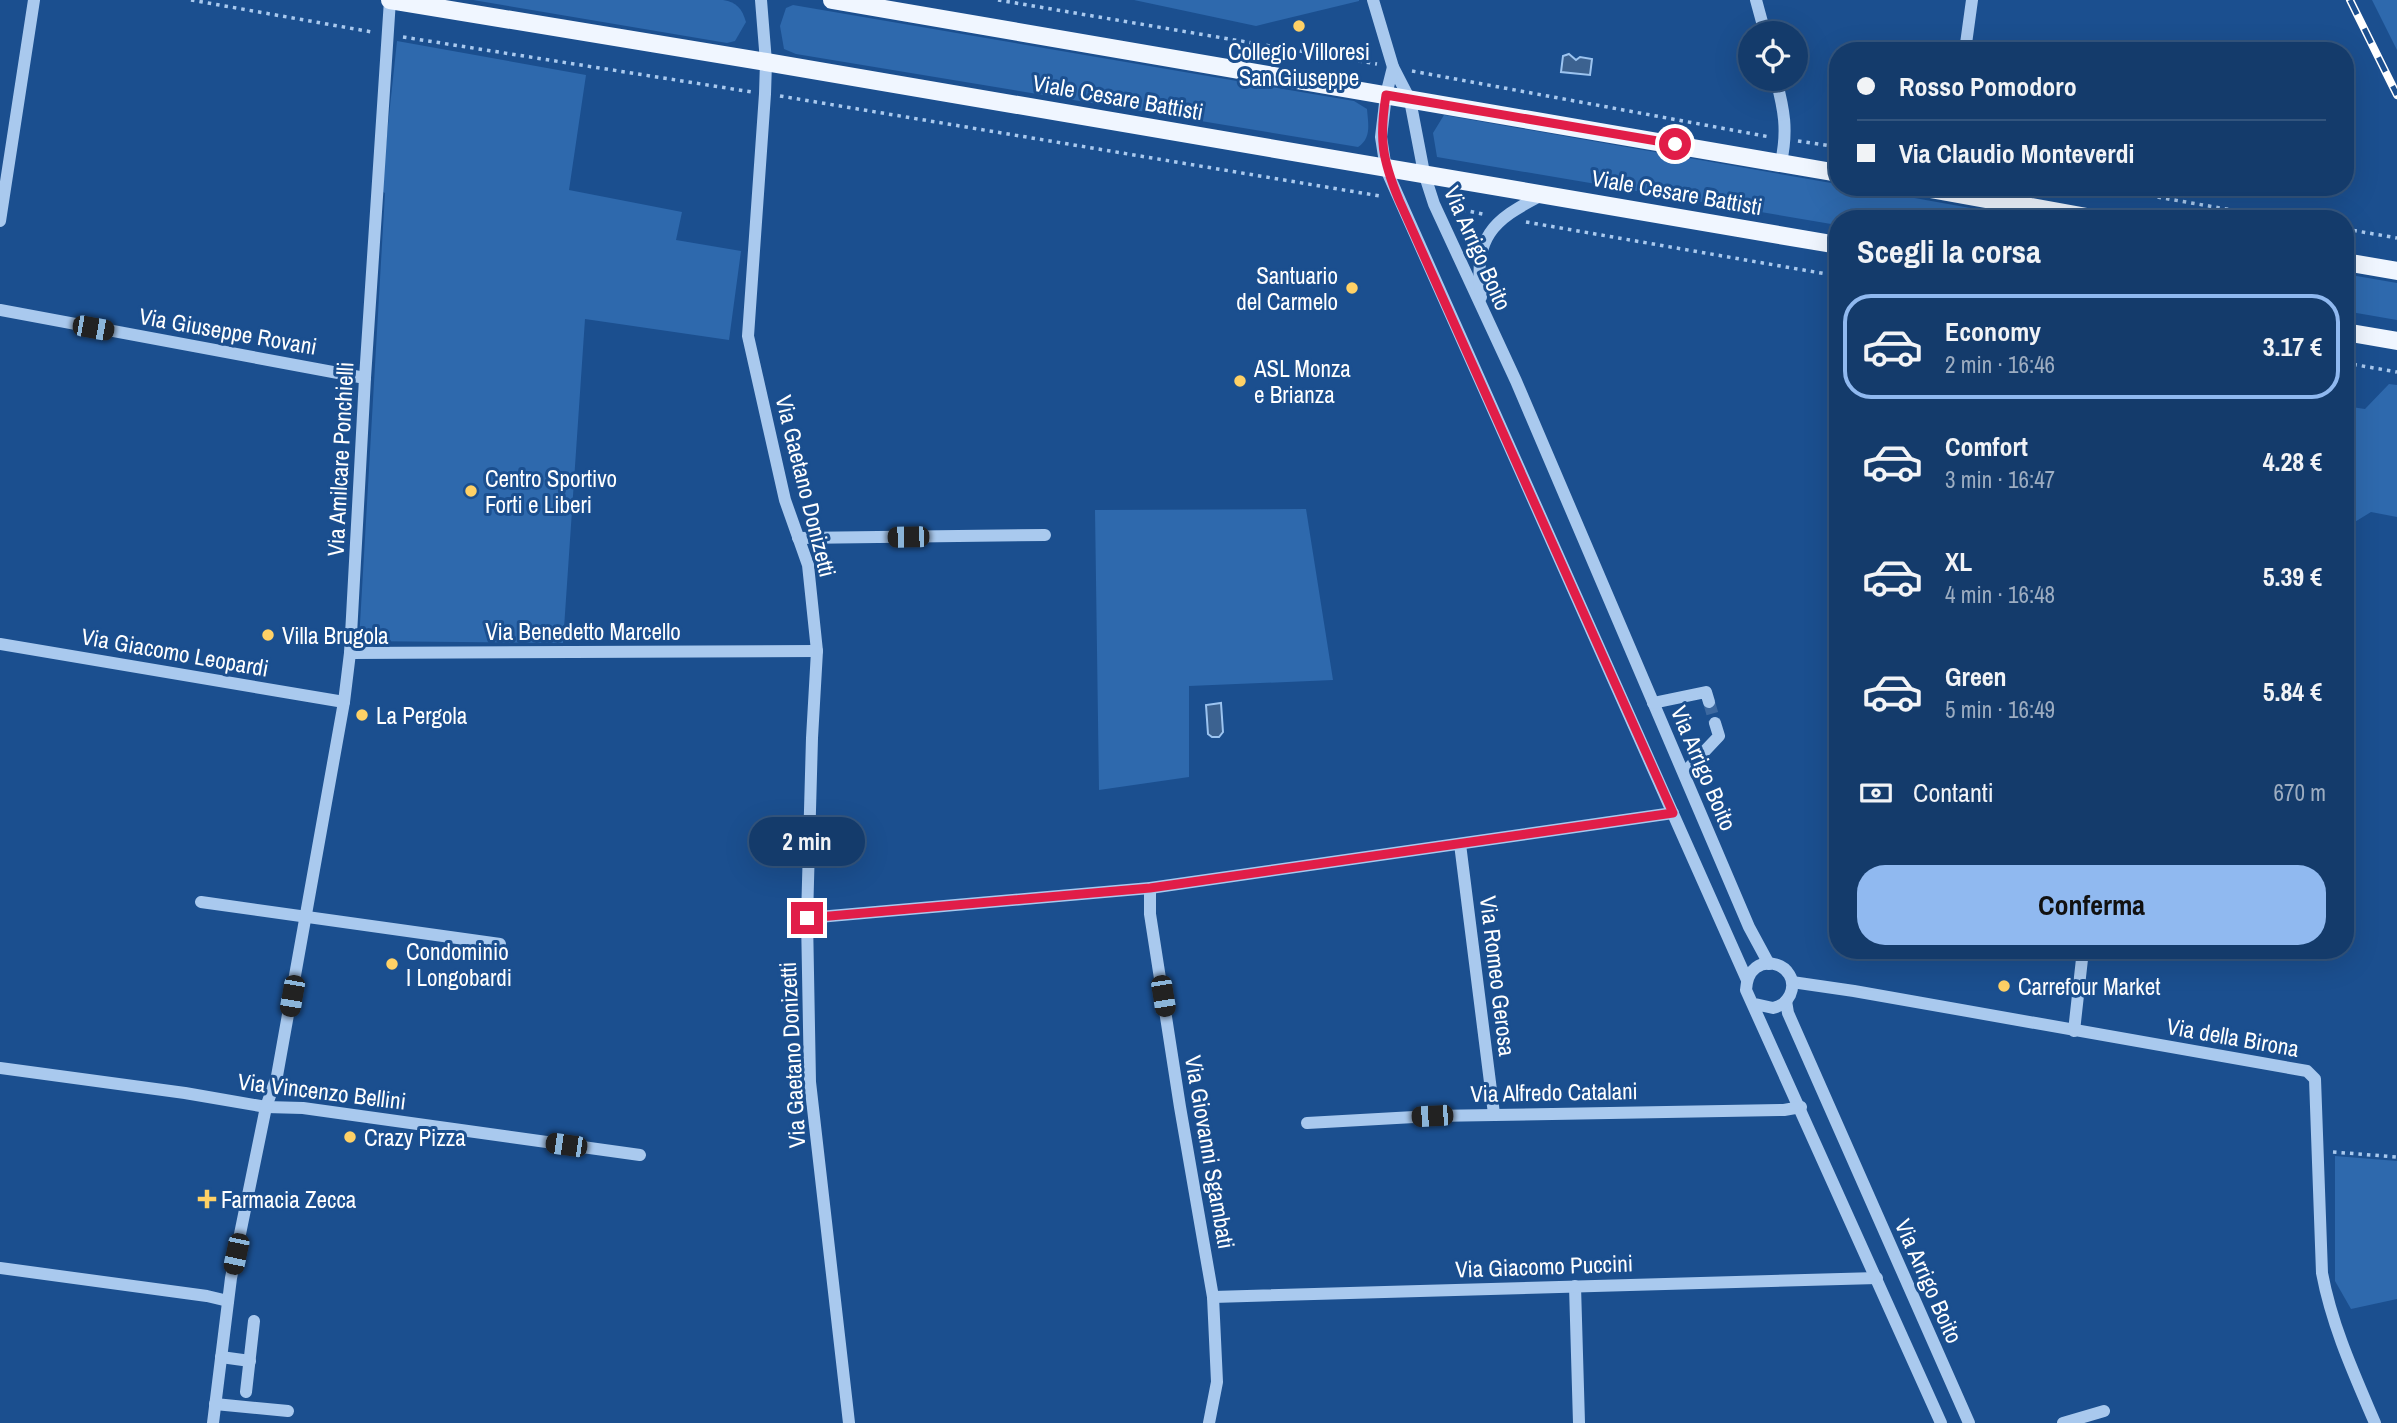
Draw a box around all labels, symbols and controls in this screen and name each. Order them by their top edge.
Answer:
marker: Collegio Villoresi San Giuseppe [1291,18,1307,34]
map controls [1738,21,1808,91]
button: locate [1738,21,1808,91]
place label: Collegio Villoresi San Giuseppe [1228,36,1370,93]
street label: Viale Cesare Battisti [1030,67,1206,127]
text: Rosso Pomodoro [1899,69,2077,104]
route start [1659,128,1691,160]
text: Via Claudio Monteverdi [1899,136,2134,171]
street label: Viale Cesare Battisti [1589,162,1765,222]
street label: Via Arrigo Boito [1437,181,1519,315]
text: Scegli la corsa [1857,230,2041,273]
place label: Santuario del Carmelo [1236,260,1338,317]
marker: Santuario del Carmelo [1344,280,1360,296]
street label: Via Giuseppe Rovani [137,300,319,362]
car [71,314,116,342]
text: Economy [1945,314,2041,349]
icon: car [1861,315,1924,378]
text: 3.17 € [2263,329,2322,364]
text: 2 min · 16:46 [1945,349,2055,380]
place label: ASL Monza e Brianza [1253,353,1351,410]
street label: Via Amilcare Ponchielli [319,361,361,557]
marker: ASL Monza e Brianza [1232,373,1248,389]
street label: Via Gaetano Donizetti [768,392,844,580]
text: Comfort [1945,429,2028,464]
icon: car [1861,430,1924,493]
text: 4.28 € [2263,444,2322,479]
place label: Centro Sportivo Forti e Liberi [485,463,617,520]
text: 3 min · 16:47 [1945,464,2055,495]
marker: Centro Sportivo Forti e Liberi [463,483,479,499]
car [887,526,930,548]
text: XL [1945,544,1972,579]
icon: car [1861,545,1924,608]
text: 5.39 € [2263,559,2322,594]
text: 4 min · 16:48 [1945,579,2055,610]
street label: Via Benedetto Marcello [485,616,681,647]
street label: Via Giacomo Leopardi [79,620,271,684]
place label: Villa Brugola [282,620,389,651]
marker: Villa Brugola [260,627,276,643]
text: Green [1945,659,2007,694]
icon: car [1861,660,1924,723]
text: 5.84 € [2263,674,2322,709]
text: 5 min · 16:49 [1945,694,2055,725]
place label: La Pergola [376,700,468,731]
street label: Via Arrigo Boito [1664,701,1744,835]
marker: La Pergola [354,707,370,723]
icon: cash [1857,774,1895,812]
text: Contanti [1913,775,1994,810]
text: 670 m [2274,777,2326,808]
callout: 2 min [749,816,865,866]
text: 2 min [782,826,832,857]
button: Conferma [1857,865,2326,945]
street label: Via Romeo Gerosa [1473,894,1523,1058]
route end [791,902,823,934]
place label: Condominio I Longobardi [406,936,512,993]
marker: Condominio I Longobardi [384,956,400,972]
street label: Via Gaetano Donizetti [772,961,812,1149]
place label: Carrefour Market [2018,971,2161,1002]
car [279,973,306,1019]
car [1150,974,1177,1018]
marker: Carrefour Market [1996,978,2012,994]
street label: Via della Birona [2164,1010,2302,1064]
street label: Via Giovanni Sgambati [1178,1053,1242,1251]
street label: Via Vincenzo Bellini [236,1065,408,1117]
street label: Via Alfredo Catalani [1470,1075,1638,1109]
car [1411,1104,1454,1128]
place label: Crazy Pizza [364,1122,466,1153]
marker: Crazy Pizza [342,1129,358,1145]
car [544,1132,589,1158]
place label: Farmacia Zecca [221,1184,357,1215]
marker: Farmacia Zecca [199,1191,215,1207]
street label: Via Arrigo Boito [1888,1214,1970,1348]
car [222,1231,251,1277]
street label: Via Giacomo Puccini [1455,1247,1633,1285]

